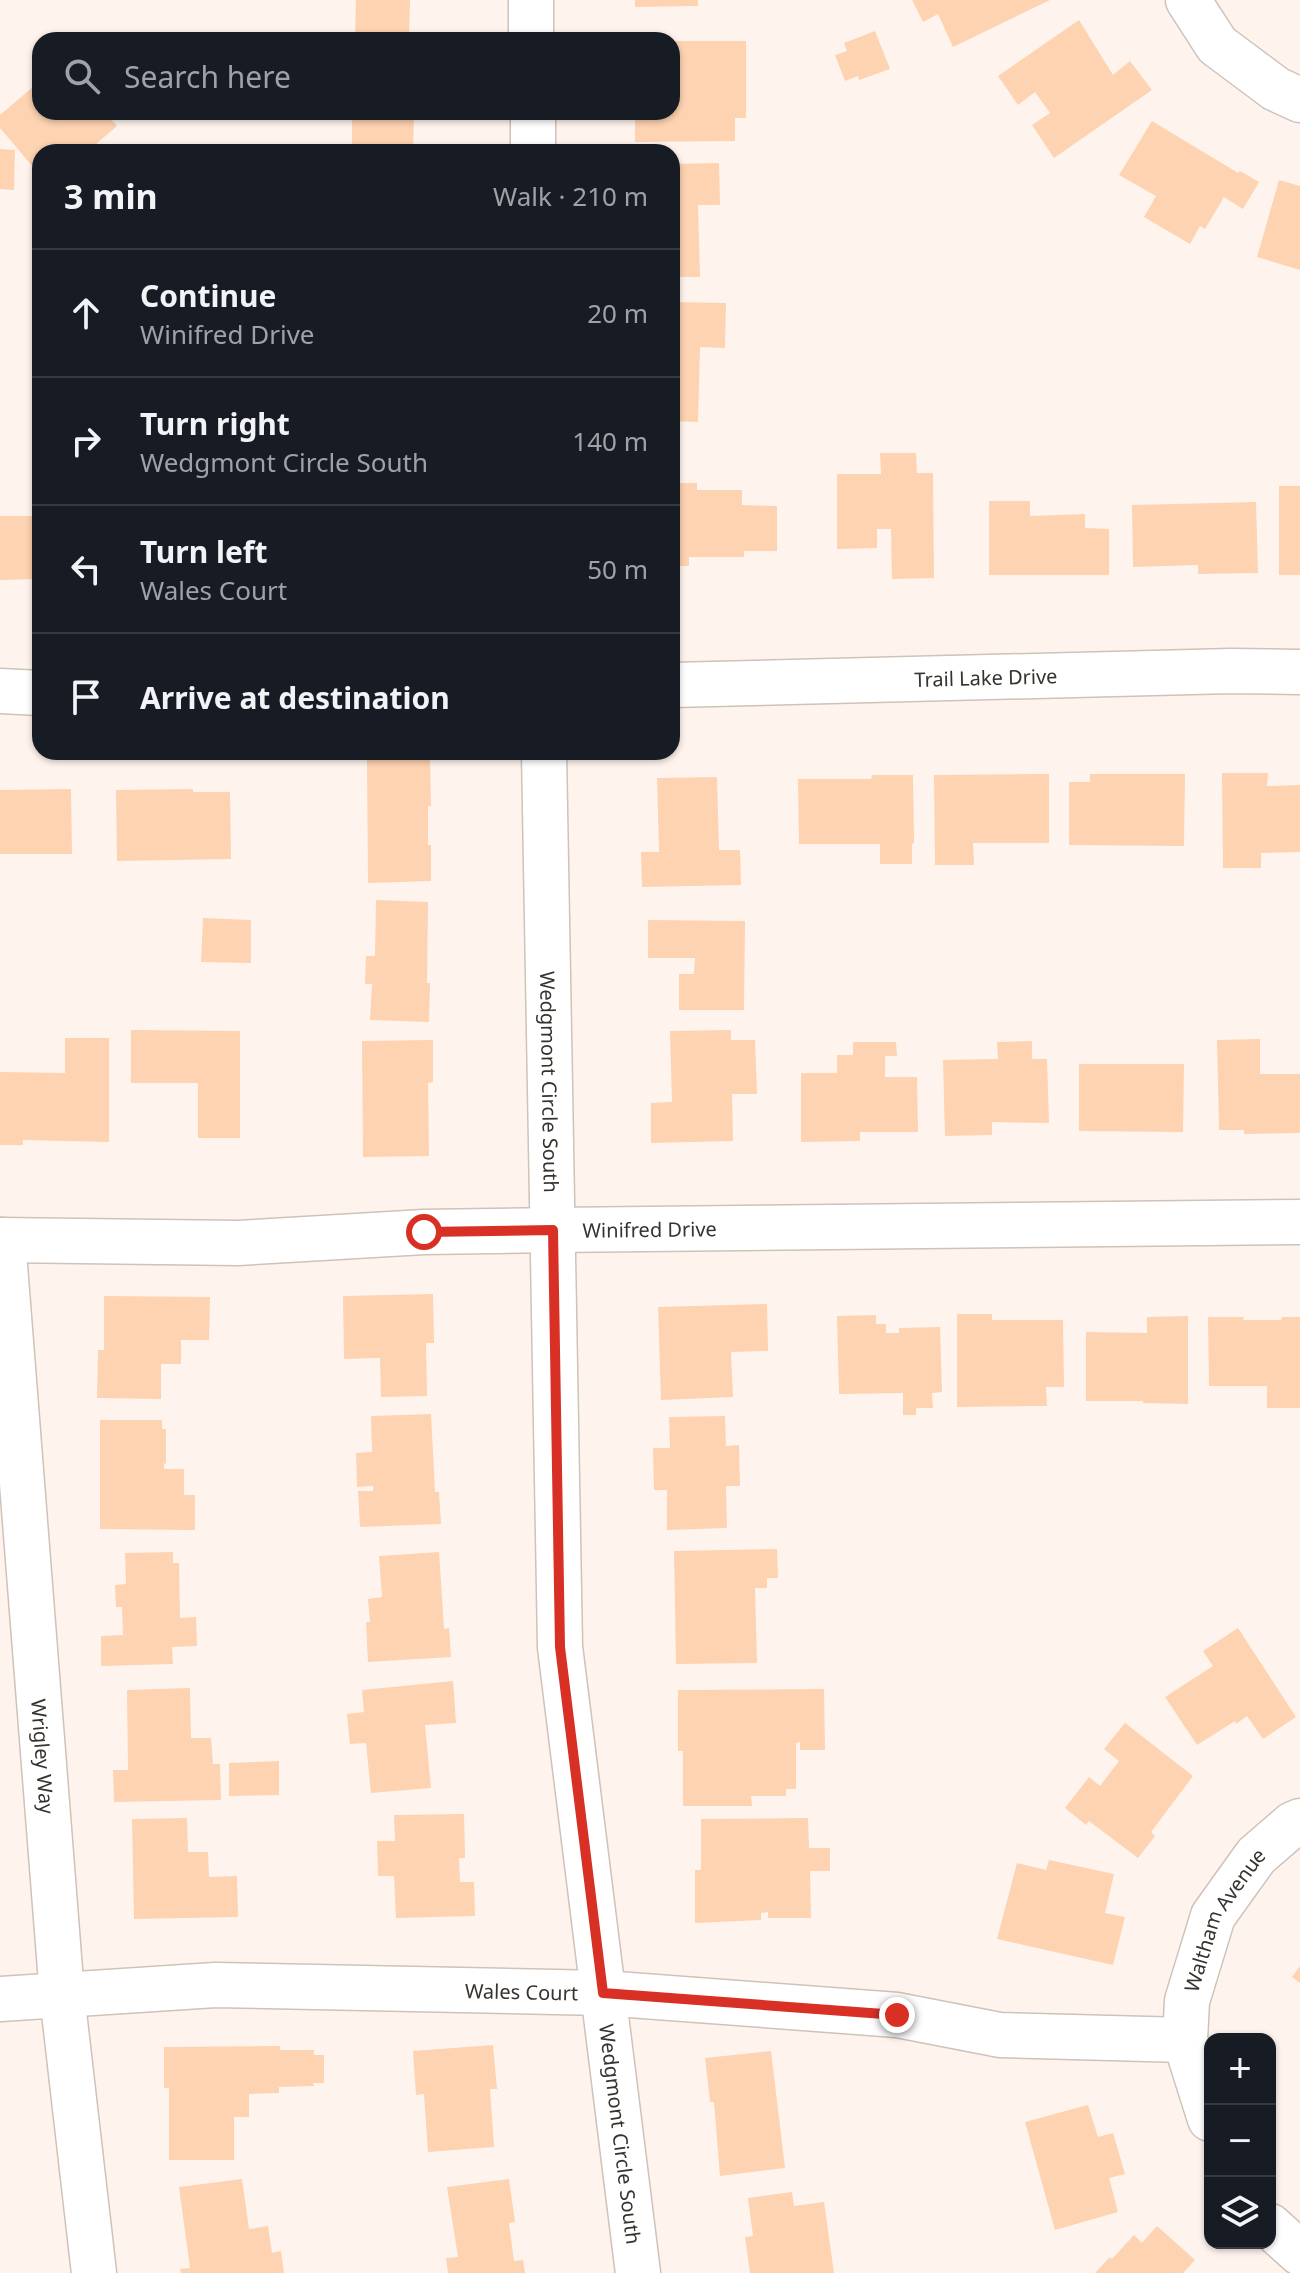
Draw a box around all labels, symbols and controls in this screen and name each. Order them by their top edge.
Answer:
search box [32,32,680,120]
icon: search [60,54,104,98]
text: Search here [124,56,291,97]
text: 3 min [64,173,158,219]
text: Walk · 210 m [493,178,648,214]
text: Continue [140,275,276,316]
icon: ahead [64,291,108,335]
text: 20 m [587,295,648,331]
text: Winifred Drive [140,316,315,352]
text: Turn right [140,403,290,444]
icon: right [64,419,108,463]
text: 140 m [572,423,648,459]
text: Wedgmont Circle South [140,444,428,480]
text: Turn left [140,531,268,572]
icon: left [64,547,108,591]
text: 50 m [587,551,648,587]
text: Wales Court [140,572,287,608]
street label: Trail Lake Drive [914,662,1058,692]
icon: arrive [64,675,108,719]
text: Arrive at destination [140,677,450,718]
street label: Wedgmont Circle South [534,971,565,1193]
route start [406,1214,442,1250]
street label: Winifred Drive [582,1215,717,1243]
street label: Wrigley Way [25,1698,61,1816]
street label: Waltham Avenue [1177,1841,1270,1995]
street label: Wales Court [465,1977,578,2006]
route end [879,1997,915,2033]
street label: Wedgmont Circle South [594,2022,648,2246]
map controls [1204,2033,1276,2249]
button: + [1204,2033,1276,2105]
button: − [1204,2105,1276,2177]
button: layers [1204,2177,1276,2249]

